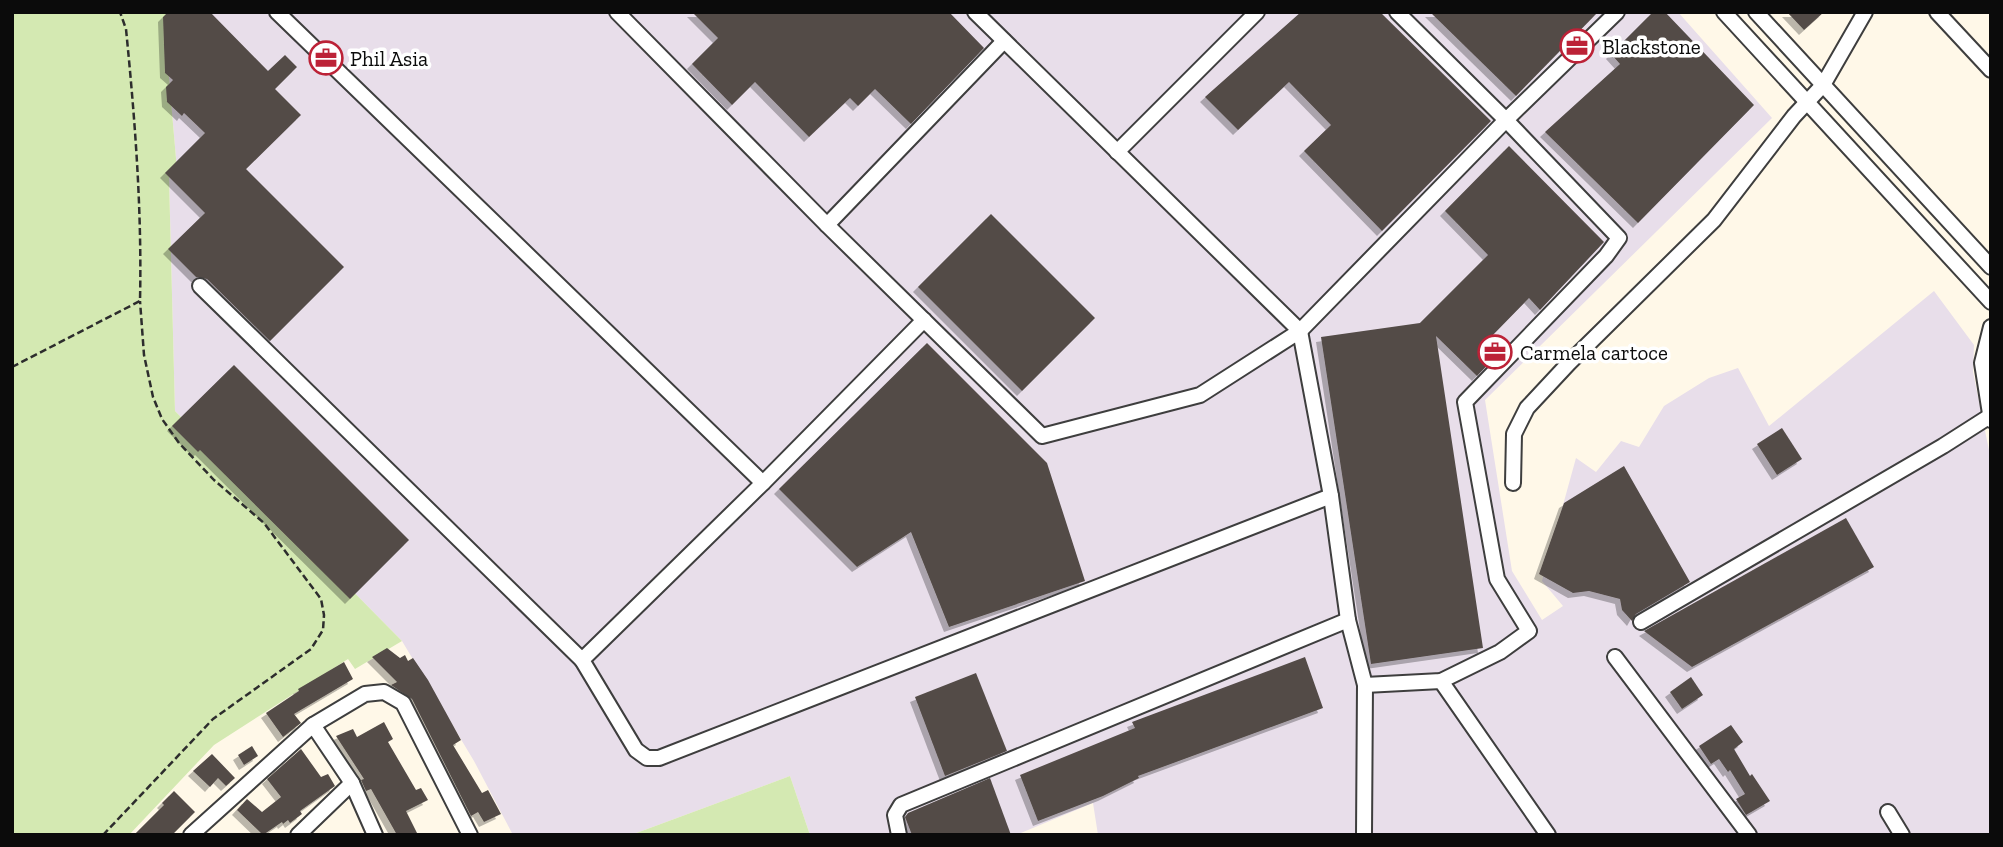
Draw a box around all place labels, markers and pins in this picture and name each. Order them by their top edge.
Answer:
office icon: Blackstone [1558,27,1596,65]
place label: Blackstone [1602,34,1701,59]
office icon: Phil Asia [307,39,345,77]
place label: Phil Asia [350,46,428,71]
office icon: Carmela cartoce [1476,333,1514,371]
place label: Carmela cartoce [1520,340,1668,365]

